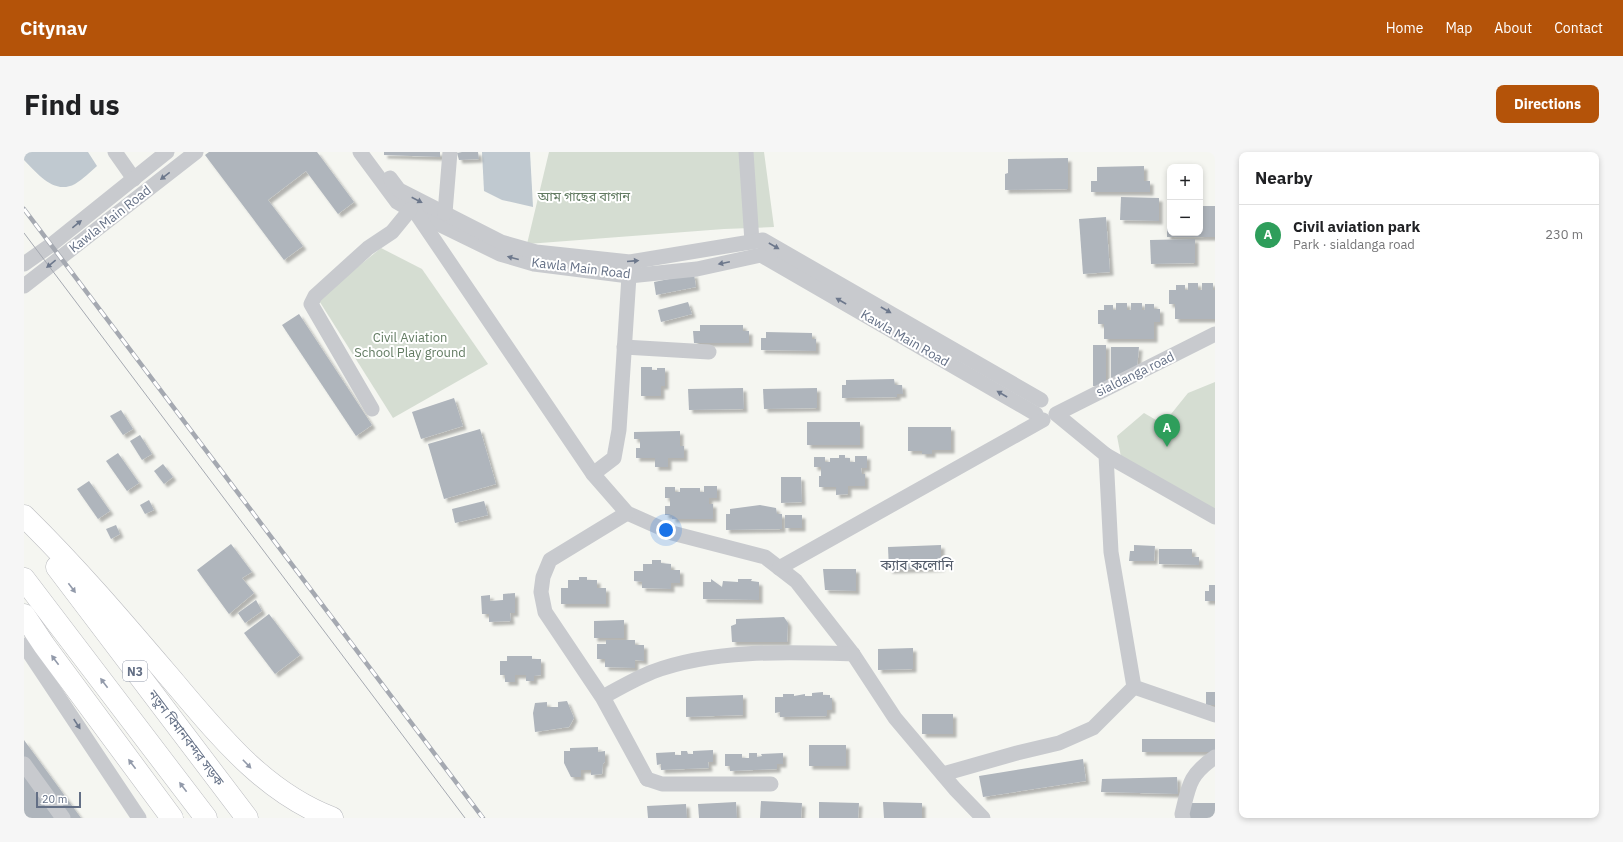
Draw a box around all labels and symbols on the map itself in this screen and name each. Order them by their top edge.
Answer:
one-way arrow [159,172,170,180]
street label: Kawla Main Road [66,182,154,256]
park label: আম গাছের বাগান [537,188,630,205]
one-way arrow [411,196,423,203]
one-way arrow [72,220,83,228]
one-way arrow [768,242,780,249]
street label: Kawla Main Road [531,253,631,283]
one-way arrow [507,255,519,261]
one-way arrow [627,257,639,264]
one-way arrow [46,260,57,269]
one-way arrow [718,261,730,267]
one-way arrow [835,298,847,305]
street label: Kawla Main Road [858,306,952,370]
one-way arrow [880,307,892,314]
park label: Civil Aviation School Play ground [354,329,466,361]
street label: sialdanga road [1093,348,1177,400]
one-way arrow [996,391,1008,398]
pin: A [1154,414,1180,447]
your location [656,520,676,540]
district label: ক্যাব কলোনি [880,556,954,574]
one-way arrow [68,582,77,593]
one-way arrow [51,655,59,665]
road number: N3 [123,661,147,681]
one-way arrow [100,678,108,689]
street label: নতুন বিমানবন্দর সড়ক [144,686,228,790]
one-way arrow [74,718,81,730]
one-way arrow [128,759,137,770]
one-way arrow [242,759,252,769]
one-way arrow [178,781,187,792]
scale bar [36,790,81,809]

